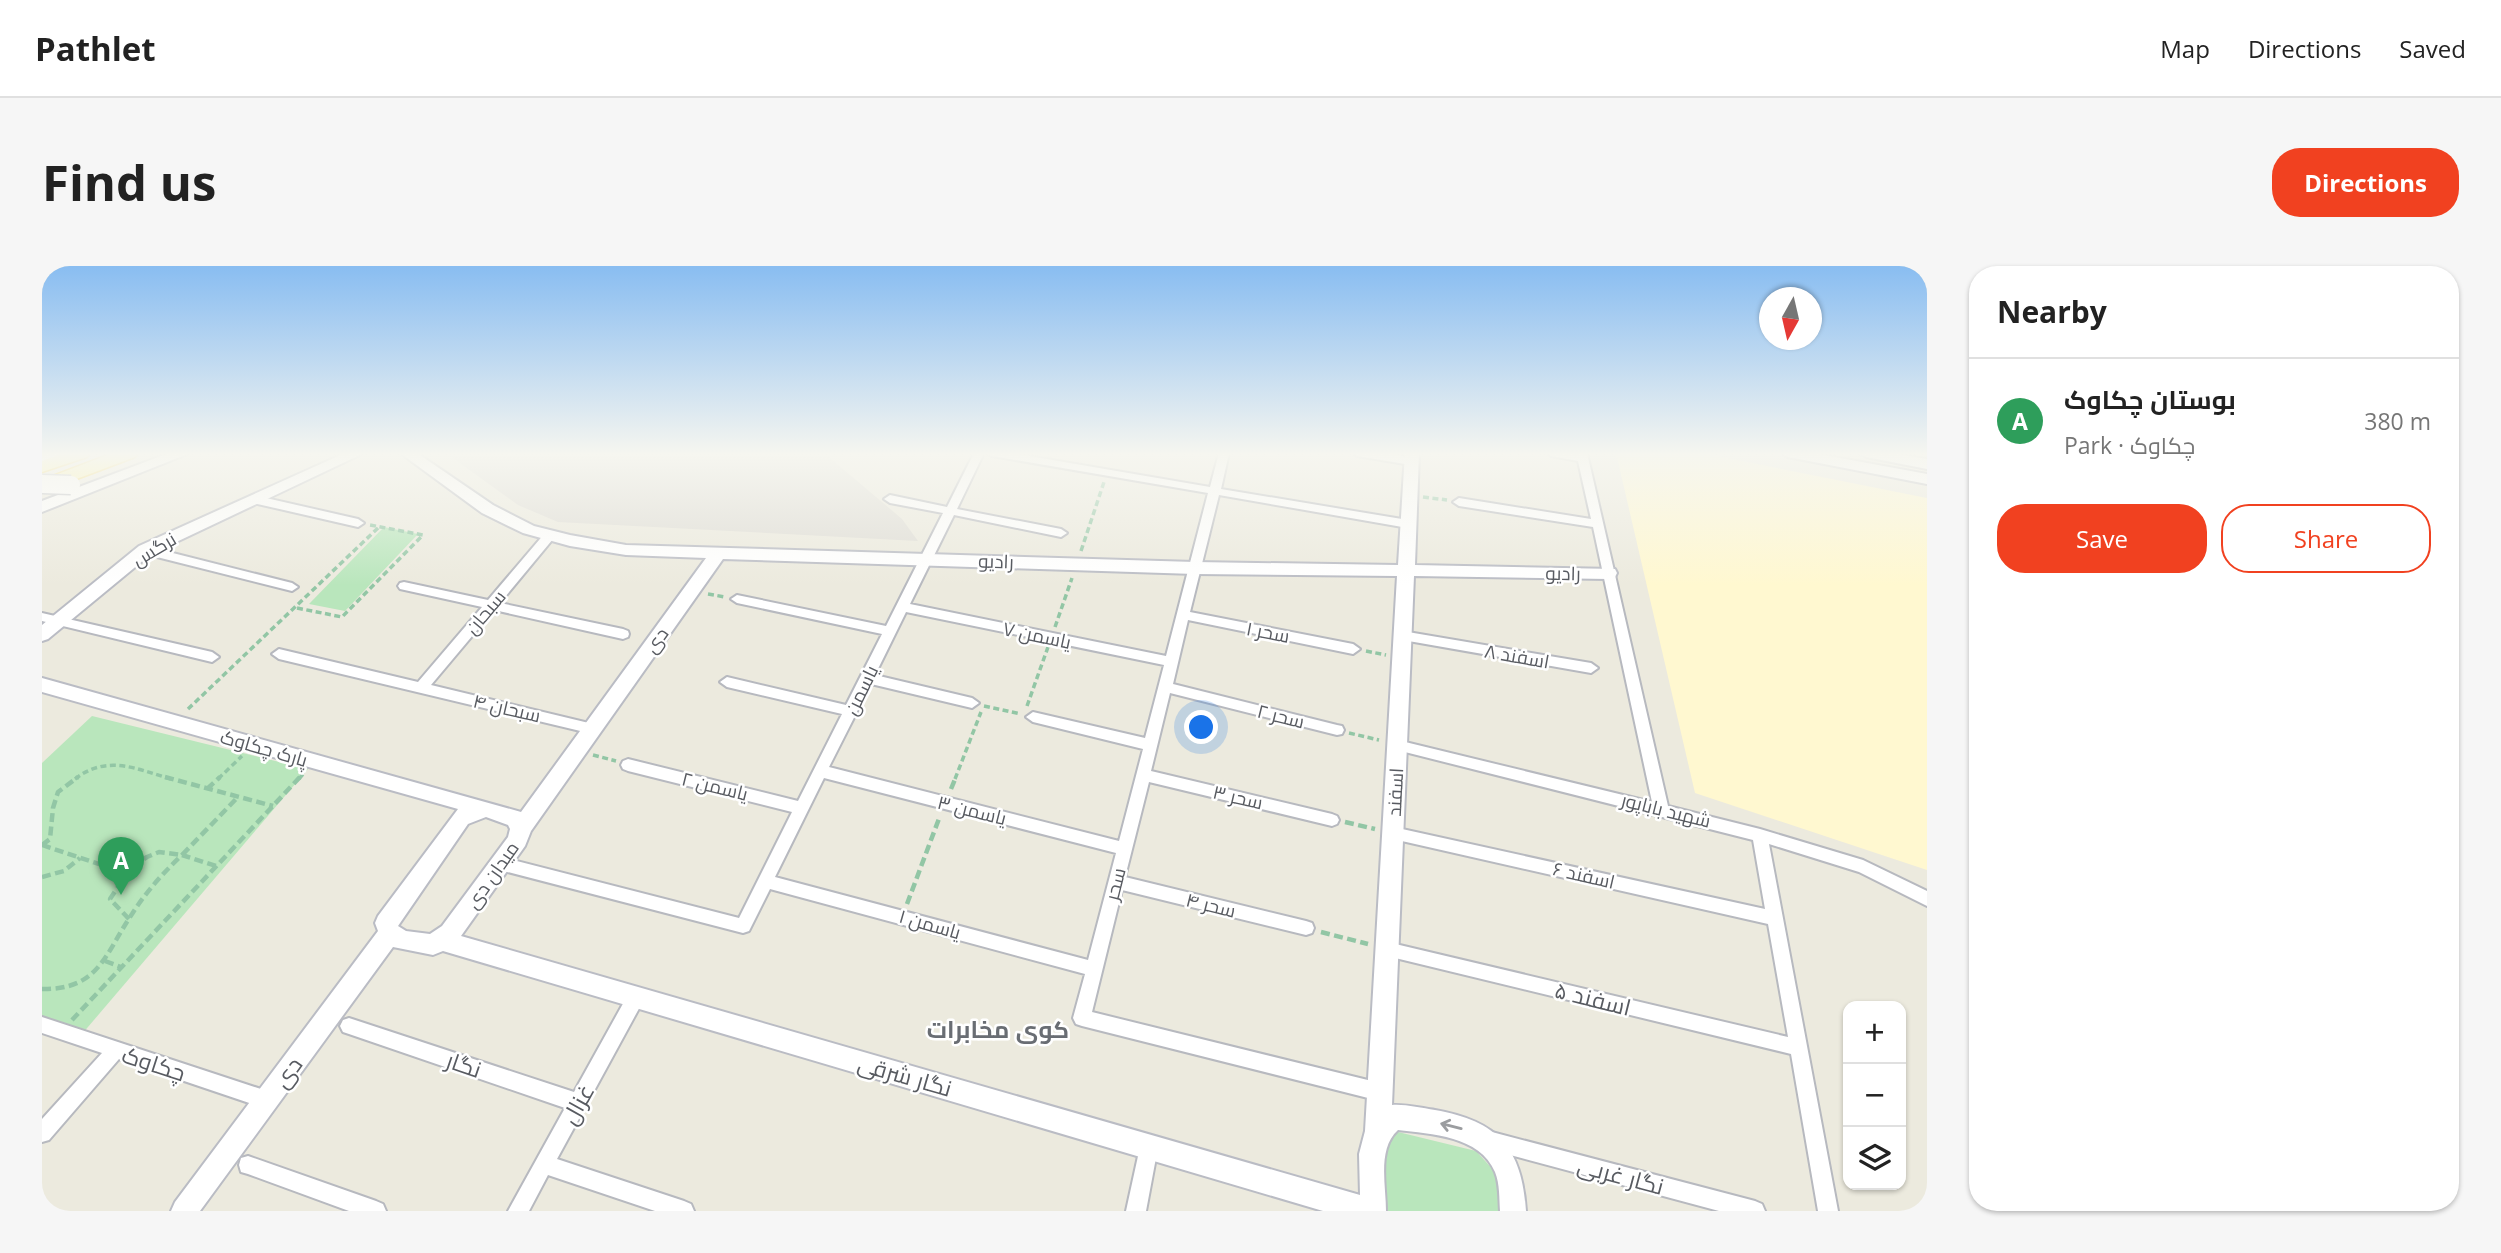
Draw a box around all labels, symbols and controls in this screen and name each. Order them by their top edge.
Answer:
text: Pathlet [35,26,156,71]
text: Map [2160,32,2210,65]
text: Directions [2248,32,2361,65]
text: Saved [2399,32,2466,65]
button: Directions [2272,148,2459,217]
text: Find us [42,149,216,215]
north arrow [1759,287,1822,350]
text: Nearby [1997,291,2107,332]
text: بوستان چکاوک [2064,381,2236,417]
text: A [2012,405,2028,437]
text: 380 m [2364,405,2431,437]
text: Park · چکاوک [2064,429,2195,461]
button: Save [1997,504,2207,573]
button: Share [2221,504,2431,573]
street label: نرگس [127,526,181,572]
street label: رادیو [978,547,1014,575]
street label: رادیو [1545,560,1581,586]
street label: سبحان [459,584,511,640]
street label: یاسمن ۷ [1000,615,1074,655]
street label: سحر ۱ [1244,615,1292,649]
street label: دی [638,622,674,658]
street label: اسفند ۸ [1482,638,1552,674]
street label: یاسمن [838,661,884,719]
street label: سبحان ۴ [471,688,543,728]
street label: سحر ۲ [1255,698,1307,734]
your location [1184,710,1218,744]
street label: پارک چکاوک [217,723,311,773]
street label: یاسمن ۲ [679,765,751,807]
street label: اسفند [1381,767,1409,817]
street label: سحر ۳ [1210,779,1266,815]
street label: شهید باباپور [1618,786,1713,834]
street label: یاسمن ۳ [935,789,1009,831]
street label: میدان دی [459,836,525,914]
pin: A [98,837,144,895]
street label: اسفند ۶ [1551,855,1617,895]
street label: سحر [1098,865,1132,904]
street label: سحر ۴ [1183,886,1239,924]
street label: یاسمن ۱ [896,903,964,945]
street label: اسفند ۵ [1552,973,1634,1023]
map controls [1843,1001,1906,1190]
button: + [1843,1001,1906,1064]
district label: کوی مخابرات [927,1012,1069,1045]
street label: چکاوک [118,1038,190,1088]
street label: نگار [440,1042,486,1085]
street label: نگار شرقی [854,1046,956,1104]
street label: دی [265,1050,309,1094]
button: − [1843,1064,1906,1127]
street label: غزال [553,1078,601,1130]
one-way arrow [1440,1119,1463,1132]
button: layers [1843,1127,1906,1190]
street label: نگار غربی [1574,1148,1668,1202]

